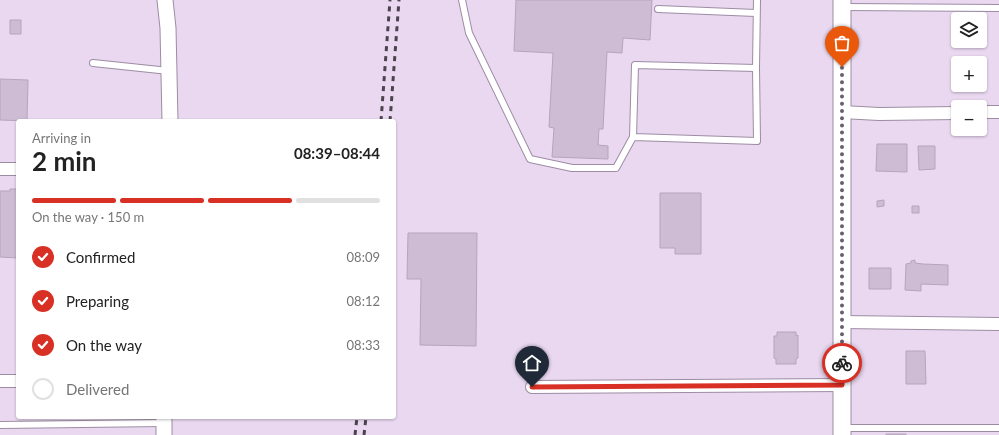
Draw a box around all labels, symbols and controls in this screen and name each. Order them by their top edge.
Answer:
map controls [951,12,987,136]
button: layers [951,12,987,48]
pin [825,26,859,67]
icon: bag [831,32,853,54]
button: + [951,56,987,92]
button: − [951,100,987,136]
text: Arriving in [32,130,91,146]
text: 08:39–08:44 [294,144,380,162]
text: 2 min [32,145,96,177]
text: On the way · 150 m [32,209,144,225]
icon: check [32,246,54,268]
text: Confirmed [66,248,135,266]
text: 08:09 [347,249,380,265]
icon: check [32,290,54,312]
text: Preparing [66,292,129,310]
text: 08:12 [347,293,380,309]
icon: check [32,334,54,356]
text: On the way [66,336,142,354]
text: 08:33 [347,337,380,353]
courier [822,343,862,383]
pin [515,346,549,387]
icon: home [521,352,543,374]
icon: bike [831,352,853,374]
text: Delivered [66,380,129,398]

